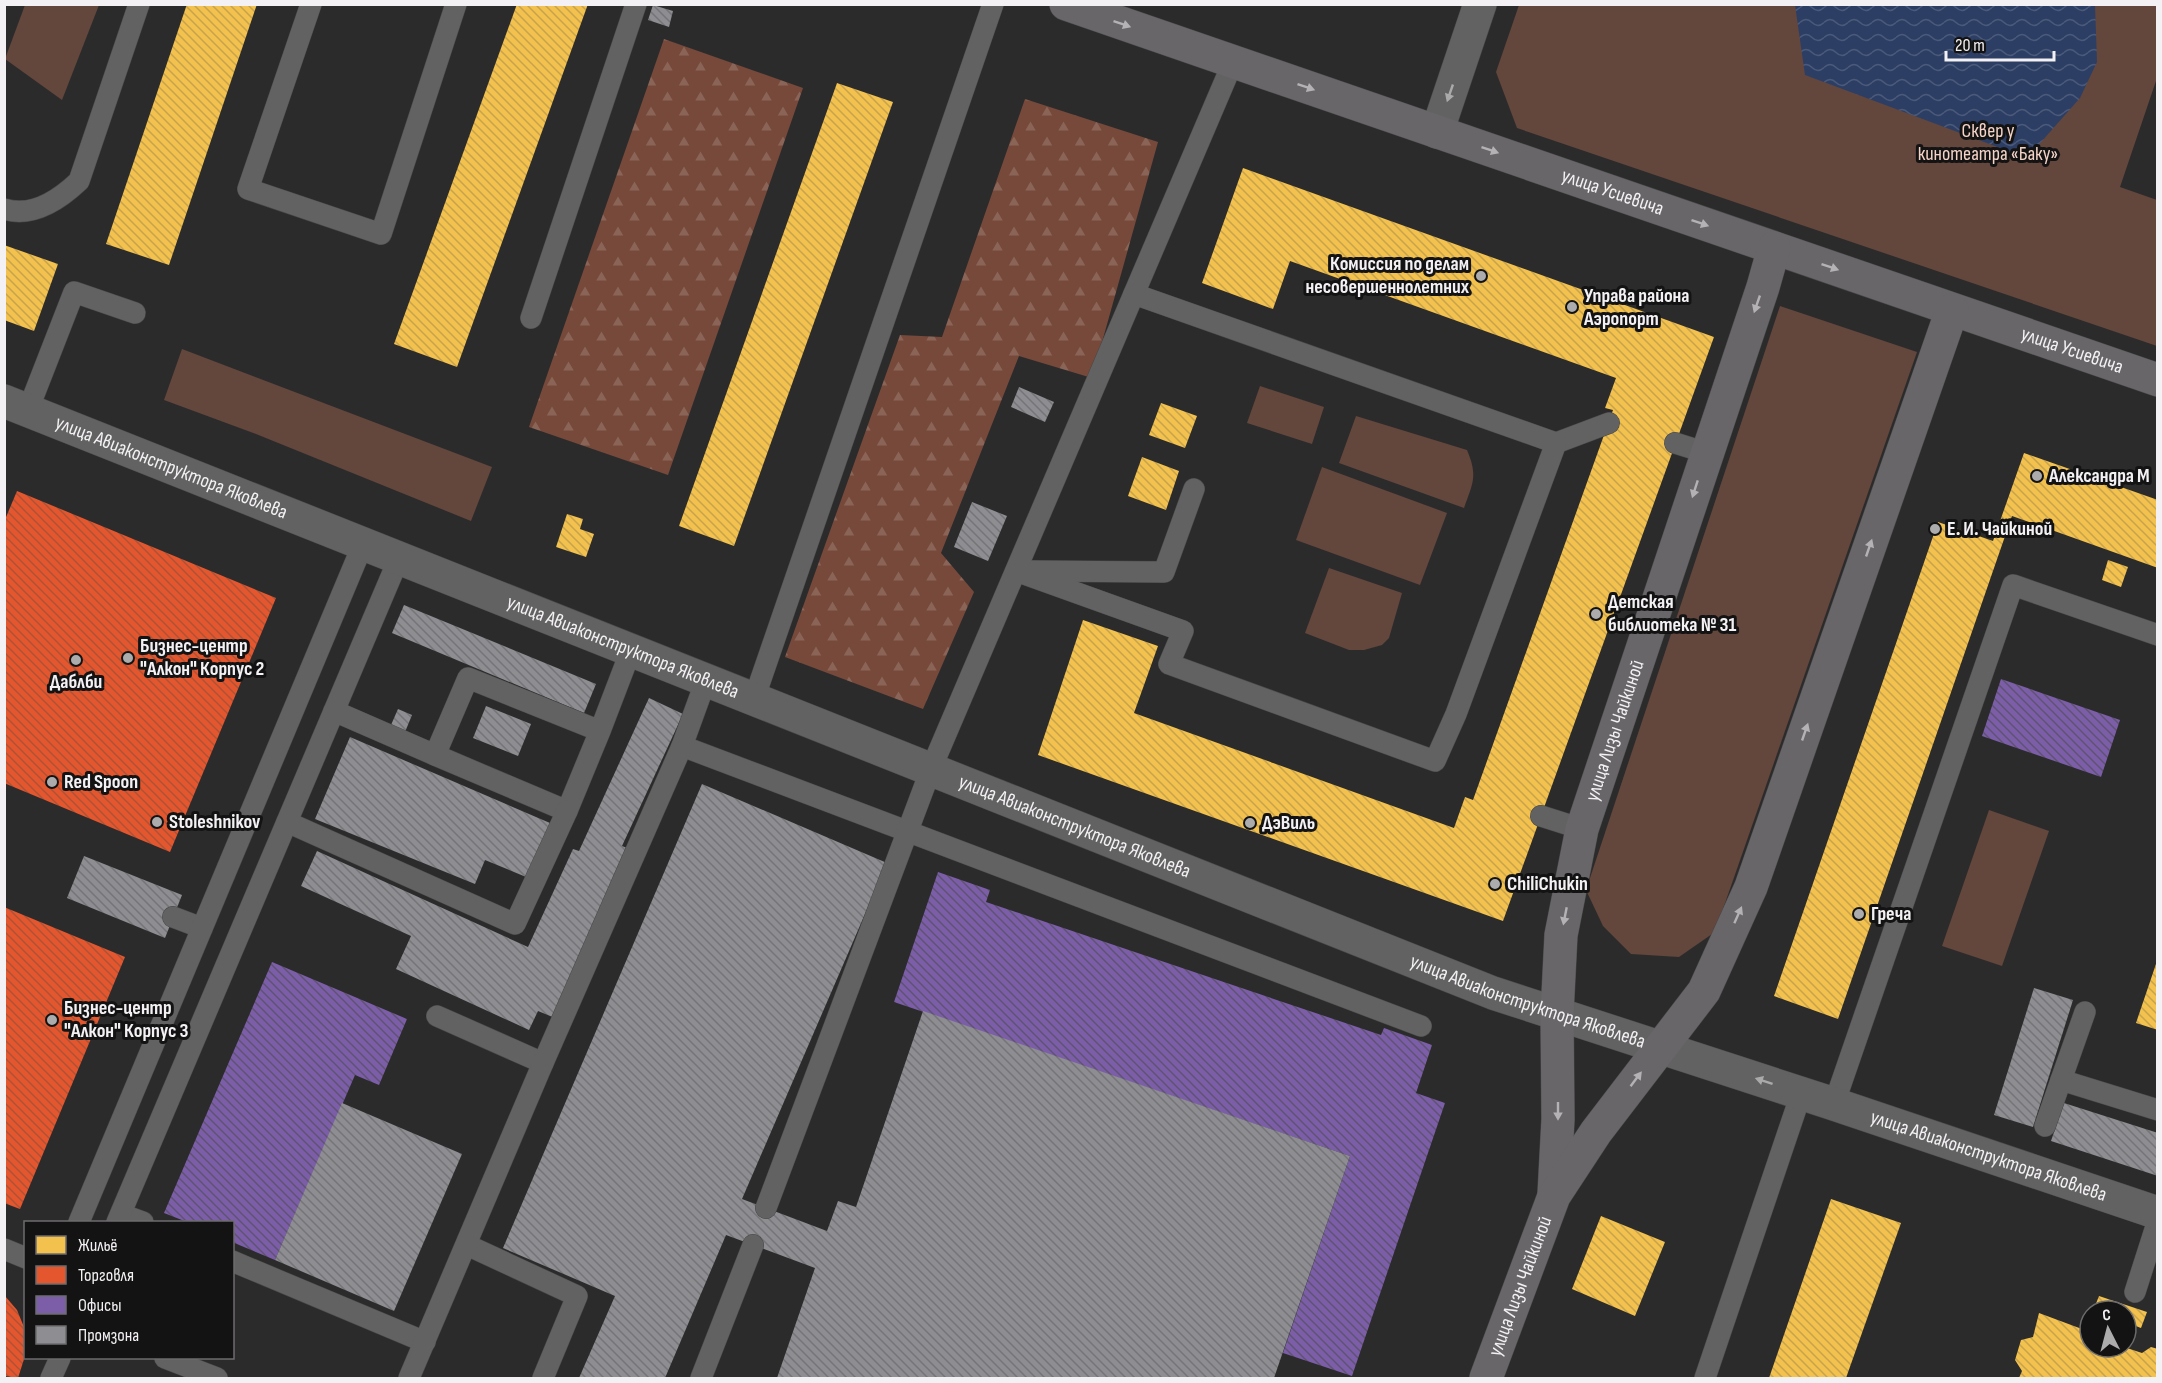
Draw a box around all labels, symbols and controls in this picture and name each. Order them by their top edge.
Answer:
one-way arrow [1113,19,1131,29]
scale bar [1946,24,2054,62]
text: 20 m [1955,35,1985,56]
one-way arrow [1297,83,1315,93]
one-way arrow [1445,84,1454,102]
park label: Сквер у кинотеатра «Баку» [1918,119,2058,166]
one-way arrow [1482,146,1500,156]
street label: улица Усиевича [1558,163,1667,221]
one-way arrow [1691,218,1709,228]
place label: Комиссия по делам несовершеннолетних [1305,252,1470,299]
one-way arrow [1821,263,1839,273]
marker: Комиссия по делам несовершеннолетних [1474,269,1488,283]
place label: Управа района Аэропорт [1583,284,1690,331]
one-way arrow [1752,295,1762,313]
marker: Управа района Аэропорт [1565,300,1579,314]
street label: улица Усиевича [2018,322,2126,379]
street label: улица Авиаконструктора Яковлева [52,411,291,524]
place label: Александра М [2048,464,2150,488]
marker: Александра М [2030,469,2044,483]
one-way arrow [1690,480,1700,498]
place label: Е. И. Чайкиной [1947,517,2052,541]
marker: Е. И. Чайкиной [1928,522,1942,536]
one-way arrow [1865,539,1875,557]
street label: улица Авиаконструктора Яковлева [503,590,742,704]
place label: Детская библиотека № 31 [1608,590,1737,637]
marker: Детская библиотека № 31 [1589,607,1603,621]
place label: Бизнес-центр "Алкон" Корпус 2 [140,634,264,681]
marker: Бизнес-центр "Алкон" Корпус 2 [121,651,135,665]
marker: Даблби [69,653,83,667]
street label: улица Лизы Чайкиной [1580,657,1650,804]
place label: Даблби [50,670,102,694]
one-way arrow [1800,723,1810,741]
place label: Red Spoon [64,770,138,794]
street label: улица Авиаконструктора Яковлева [955,770,1194,884]
marker: Red Spoon [45,775,59,789]
place label: Stoleshnikov [169,810,261,834]
place label: ДэВиль [1262,811,1315,835]
marker: Stoleshnikov [150,815,164,829]
marker: ДэВиль [1243,816,1257,830]
place label: ChiliChukin [1507,872,1588,896]
marker: ChiliChukin [1488,877,1502,891]
place label: Греча [1871,902,1911,926]
one-way arrow [1733,905,1743,923]
one-way arrow [1560,907,1569,926]
marker: Греча [1852,907,1866,921]
street label: улица Авиаконструктора Яковлева [1407,949,1648,1054]
place label: Бизнес-центр "Алкон" Корпус 3 [64,996,189,1043]
marker: Бизнес-центр "Алкон" Корпус 3 [45,1013,59,1027]
one-way arrow [1629,1072,1641,1087]
one-way arrow [1755,1076,1773,1086]
one-way arrow [1553,1101,1563,1120]
street label: улица Авиаконструктора Яковлева [1867,1105,2110,1207]
street label: улица Лизы Чайкиной [1483,1213,1557,1360]
legend [24,1221,234,1359]
text: Жильё [78,1235,118,1256]
text: Торговля [78,1265,134,1286]
text: Офисы [78,1295,122,1316]
north arrow [2078,1299,2138,1359]
text: С [2102,1306,2112,1325]
text: Промзона [78,1325,139,1346]

